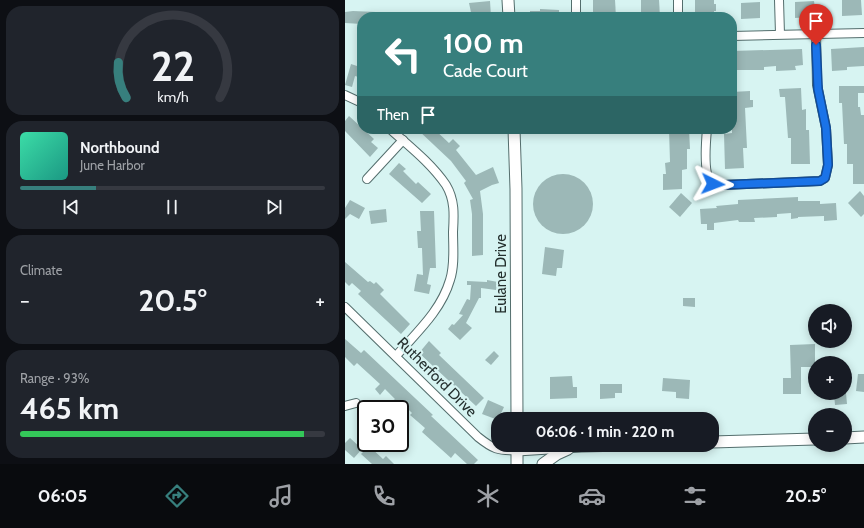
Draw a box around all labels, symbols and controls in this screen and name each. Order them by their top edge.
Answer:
pin [799,4,833,45]
icon: arrive [805,10,827,32]
text: 100 m [443,26,524,60]
icon: left [377,28,429,80]
text: 22 [150,41,195,91]
text: Cade Court [443,60,528,82]
text: km/h [157,88,188,106]
icon: arrive [417,104,439,126]
text: Then [377,106,409,124]
text: Northbound [80,139,160,157]
text: June Harbor [80,157,145,173]
position arrow [692,163,734,205]
icon: previous [60,196,82,218]
icon: pause [161,196,183,218]
icon: next [263,196,285,218]
street label: Eulane Drive [492,234,510,314]
text: Climate [20,262,62,278]
text: 20.5° [138,282,207,319]
text: − [20,287,30,314]
text: + [315,287,325,314]
map controls [808,304,852,452]
button: sound [808,304,852,348]
street label: Rutherford Drive [393,333,481,421]
button: + [808,356,852,400]
text: Range · 93% [20,370,89,386]
text: 465 km [20,390,119,427]
speed limit sign: 30 [357,400,409,452]
button: − [808,408,852,452]
text: 06:06 · 1 min · 220 m [536,423,674,441]
icon: directions [163,482,191,510]
icon: music [267,482,295,510]
icon: phone [370,482,398,510]
icon: climate [474,482,502,510]
icon: car [578,482,606,510]
icon: filters [681,482,709,510]
text: 06:05 [38,485,87,507]
text: 20.5° [785,485,826,507]

